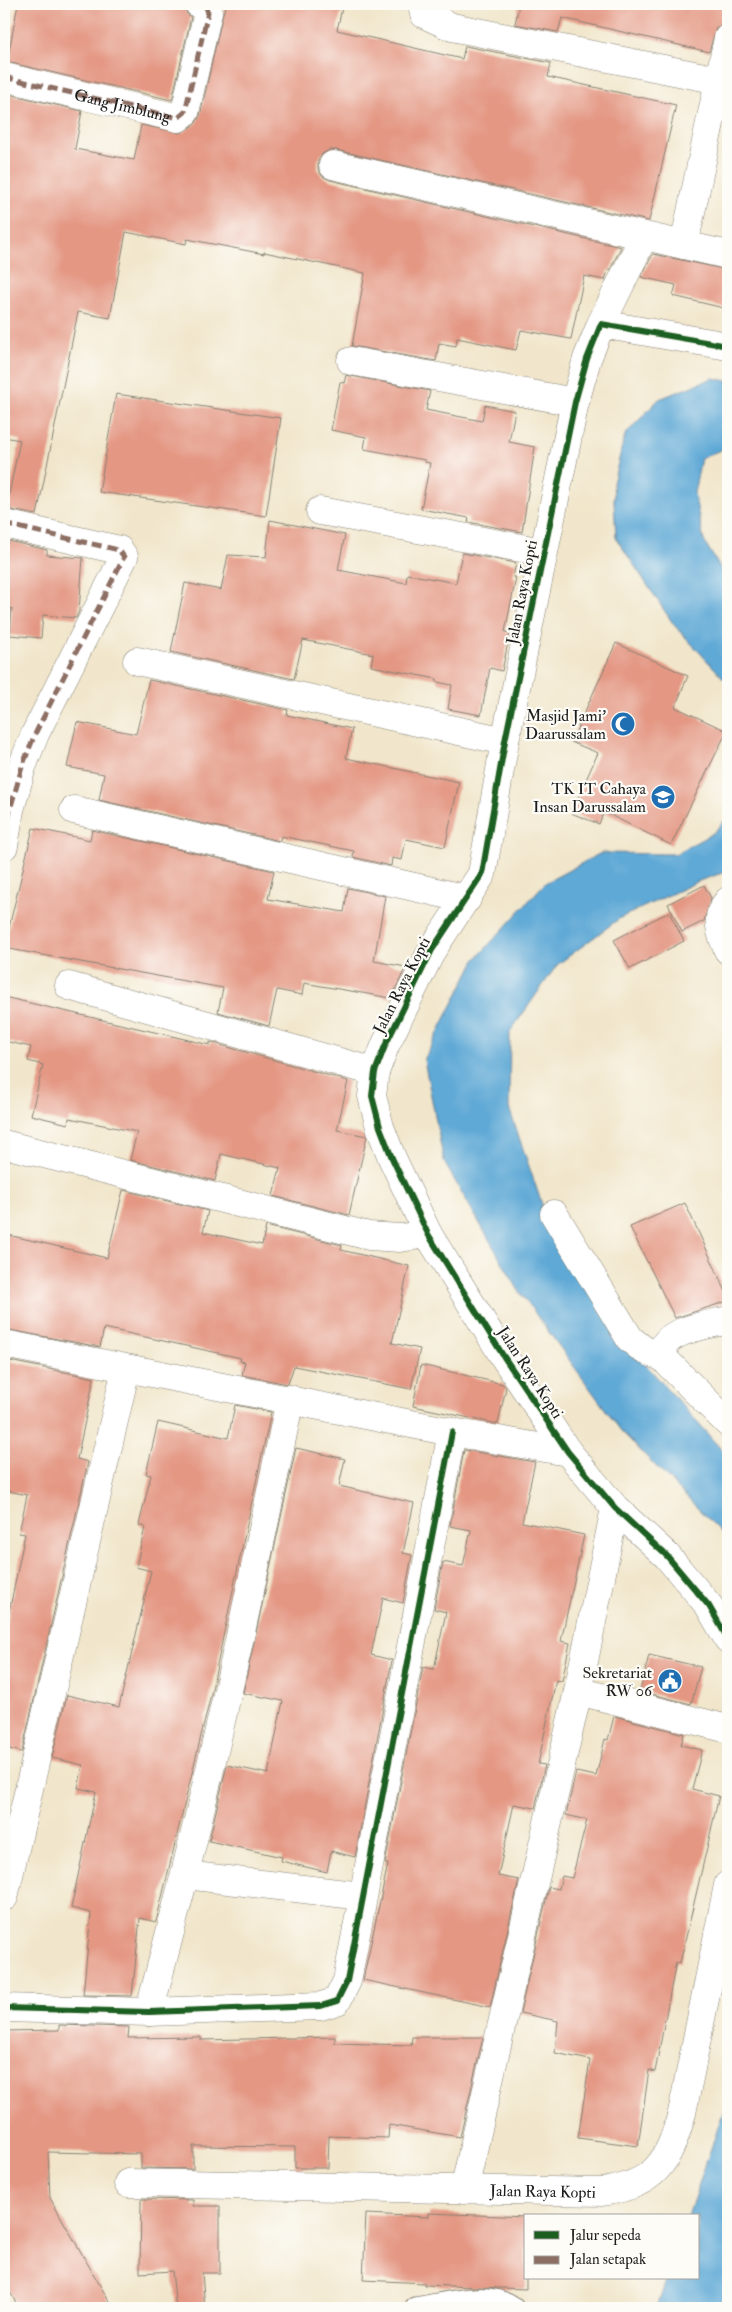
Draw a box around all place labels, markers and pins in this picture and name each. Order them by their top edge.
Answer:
place label: Masjid Jami' Daarussalam [525,706,607,744]
mosque icon: Masjid Jami' Daarussalam [610,711,636,737]
place label: TK IT Cahaya Insan Darussalam [533,779,647,817]
school or university icon: TK IT Cahaya Insan Darussalam [650,784,676,810]
place label: Sekretariat RW 06 [582,1663,653,1701]
public building icon: Sekretariat RW 06 [657,1668,683,1694]

